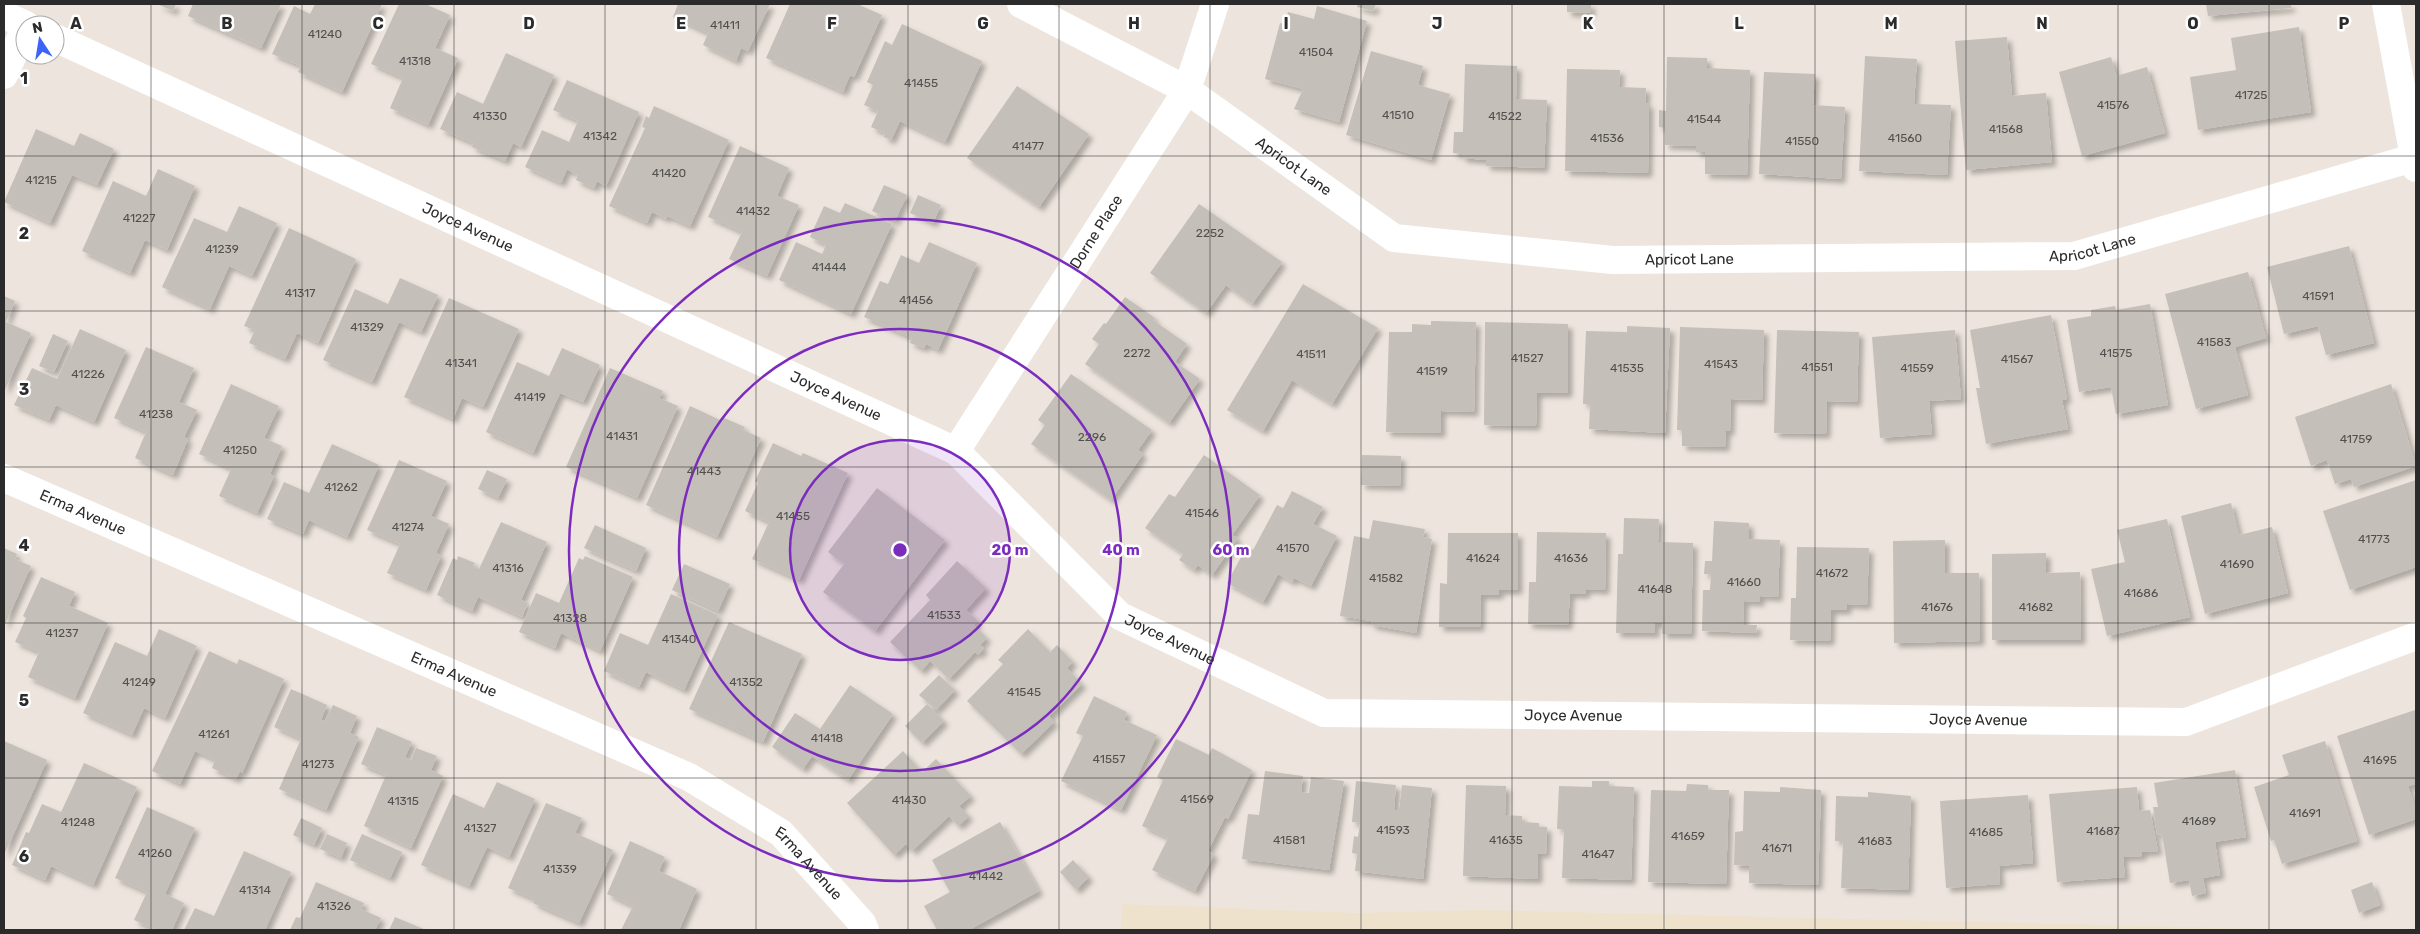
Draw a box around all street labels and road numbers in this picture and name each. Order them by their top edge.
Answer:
street label: Apricot Lane [1252,133,1335,199]
street label: Dorne Place [1066,192,1126,272]
street label: Joyce Avenue [419,198,516,256]
street label: Apricot Lane [2049,230,2138,265]
street label: Apricot Lane [1645,250,1734,269]
street label: Joyce Avenue [787,367,884,425]
street label: Erma Avenue [37,486,129,539]
street label: Joyce Avenue [1122,610,1218,669]
street label: Erma Avenue [408,648,500,701]
street label: Joyce Avenue [1524,706,1623,725]
street label: Joyce Avenue [1929,710,2028,729]
street label: Erma Avenue [772,823,846,904]

